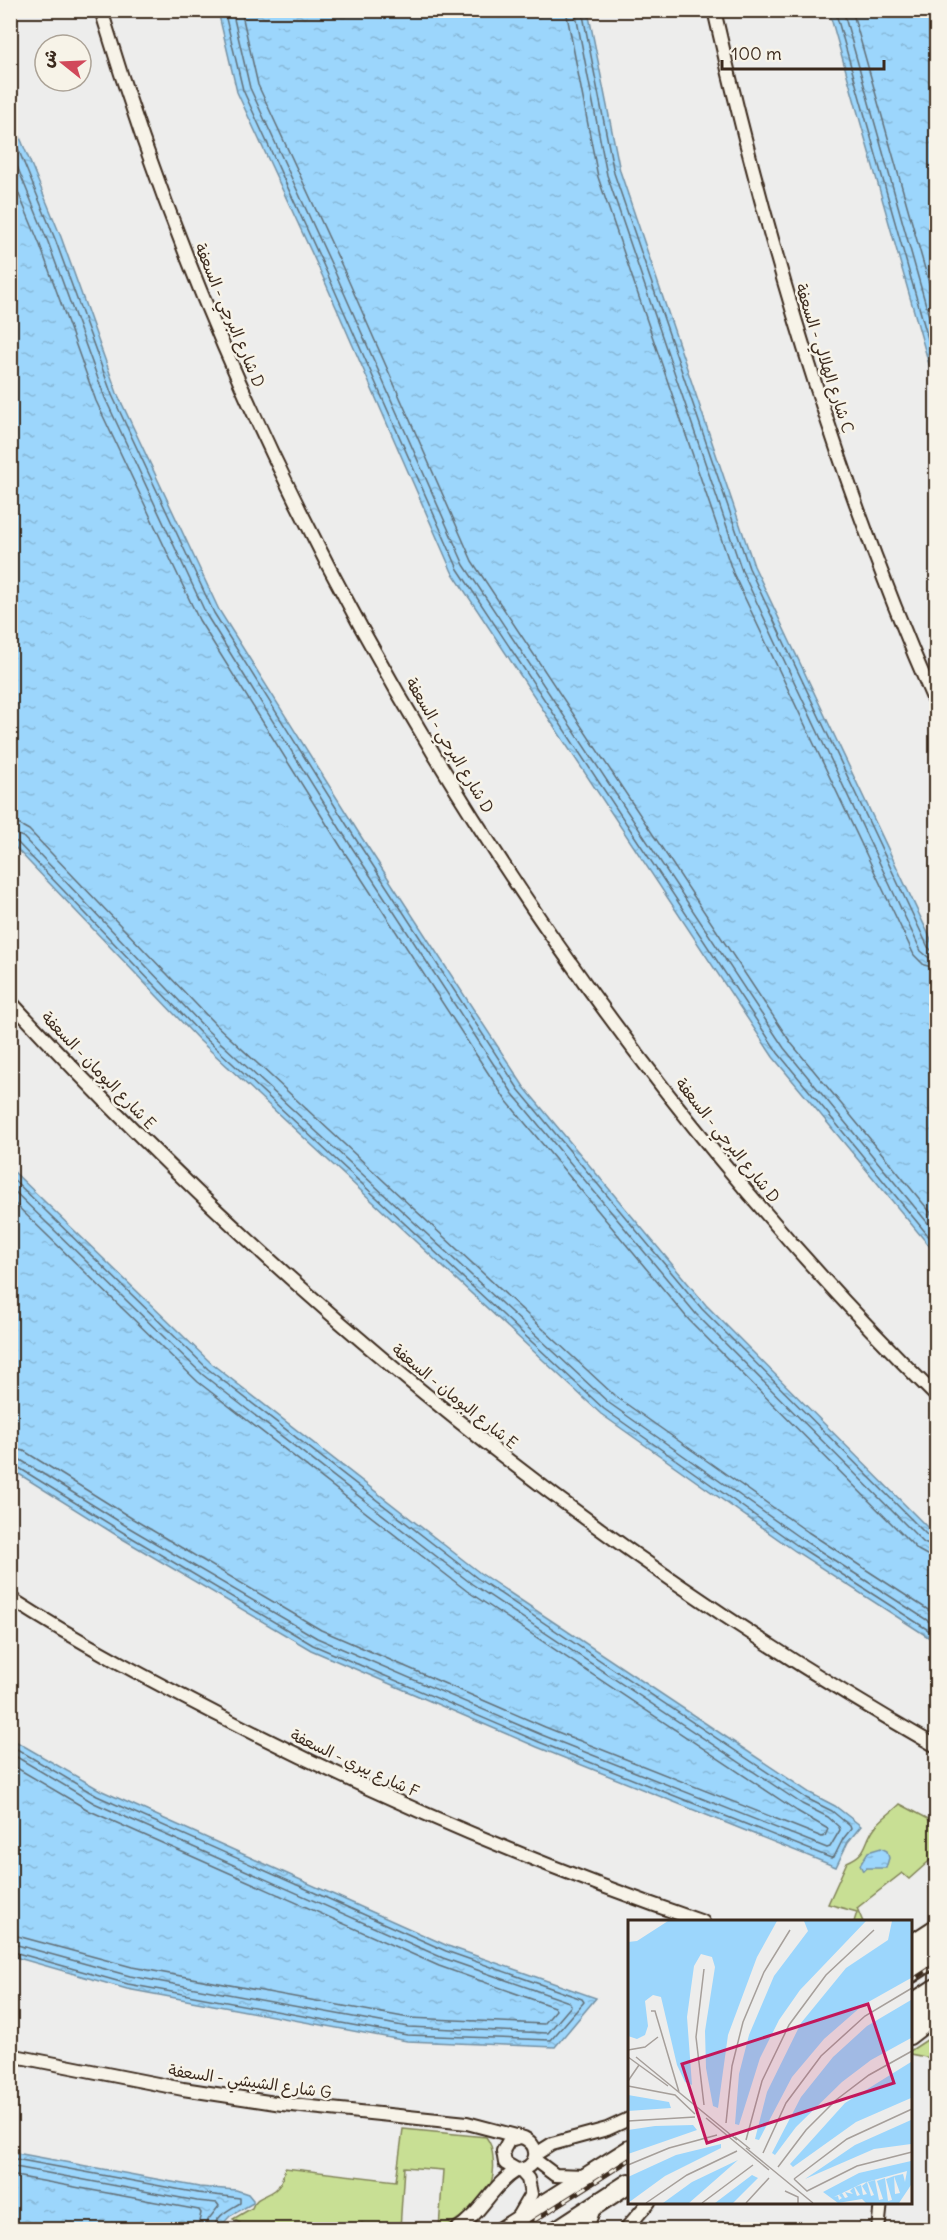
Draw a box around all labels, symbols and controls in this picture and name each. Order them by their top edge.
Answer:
north arrow [33,33,93,93]
scale bar [722,33,884,71]
text: 100 m [731,42,782,65]
text: ش [37,47,61,70]
street label: شارع البرحي - السعفة D [186,240,269,392]
street label: شارع الهلالي - السعفة C [787,281,859,437]
street label: شارع البرحي - السعفة D [397,674,498,819]
street label: شارع البومان - السعفة E [36,1007,160,1134]
street label: شارع البرحي - السعفة D [668,1074,784,1209]
street label: شارع البومان - السعفة E [387,1339,522,1454]
street label: شارع يبري - السعفة F [287,1724,422,1803]
inset map [628,1920,911,2204]
street label: شارع الشيشي - السعفة G [166,2060,333,2107]

